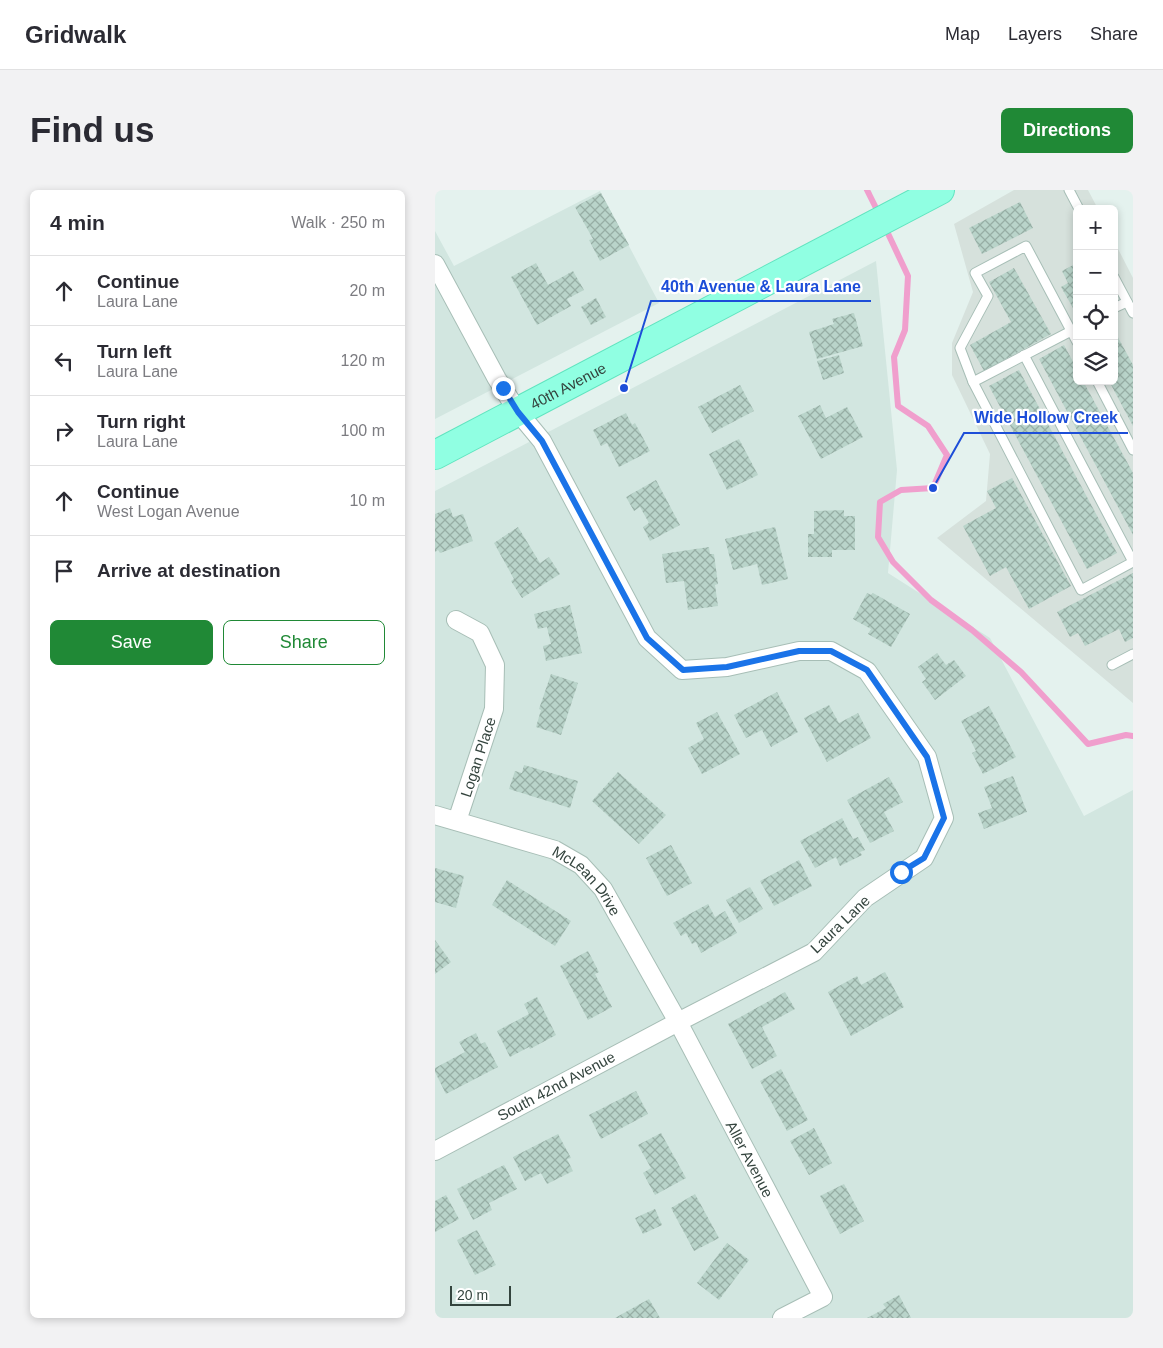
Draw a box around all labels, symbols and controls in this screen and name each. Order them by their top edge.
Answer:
text: Gridwalk [25,21,126,48]
text: Map [945,24,980,44]
text: Layers [1008,24,1062,44]
text: Share [1090,24,1138,44]
button: Directions [1001,108,1133,153]
text: Find us [30,110,154,149]
map controls [1073,205,1118,385]
button: + [1073,205,1118,250]
text: 4 min [50,211,105,234]
text: Walk · 250 m [291,214,385,231]
button: − [1073,250,1118,295]
callout: 40th Avenue & Laura Lane [651,270,871,301]
text: Continue [97,271,179,292]
icon: ahead [50,277,78,305]
text: 40th Avenue & Laura Lane [661,278,861,295]
text: 20 m [349,282,385,299]
text: Laura Lane [97,293,178,310]
button: locate [1073,295,1118,340]
button: layers [1073,340,1118,385]
text: Turn left [97,341,172,362]
icon: left [50,347,78,375]
text: 120 m [341,352,385,369]
street label: 40th Avenue [527,358,609,412]
text: Laura Lane [97,363,178,380]
route end [492,377,515,400]
callout: Wide Hollow Creek [964,402,1128,433]
text: Wide Hollow Creek [974,409,1118,426]
text: Turn right [97,411,185,432]
icon: right [50,417,78,445]
text: 100 m [341,422,385,439]
text: Laura Lane [97,433,178,450]
text: Continue [97,481,179,502]
icon: ahead [50,487,78,515]
text: 10 m [349,492,385,509]
text: West Logan Avenue [97,503,240,520]
icon: arrive [50,557,78,585]
text: Arrive at destination [97,560,281,581]
button: Save [50,620,213,665]
button: Share [223,620,385,665]
street label: Logan Place [457,715,499,799]
street label: McLean Drive [550,842,625,918]
route start [890,861,913,884]
street label: Laura Lane [807,892,873,956]
street label: South 42nd Avenue [494,1048,618,1124]
street label: Aller Avenue [723,1118,777,1200]
scale bar [450,1283,511,1306]
text: 20 m [457,1287,488,1303]

